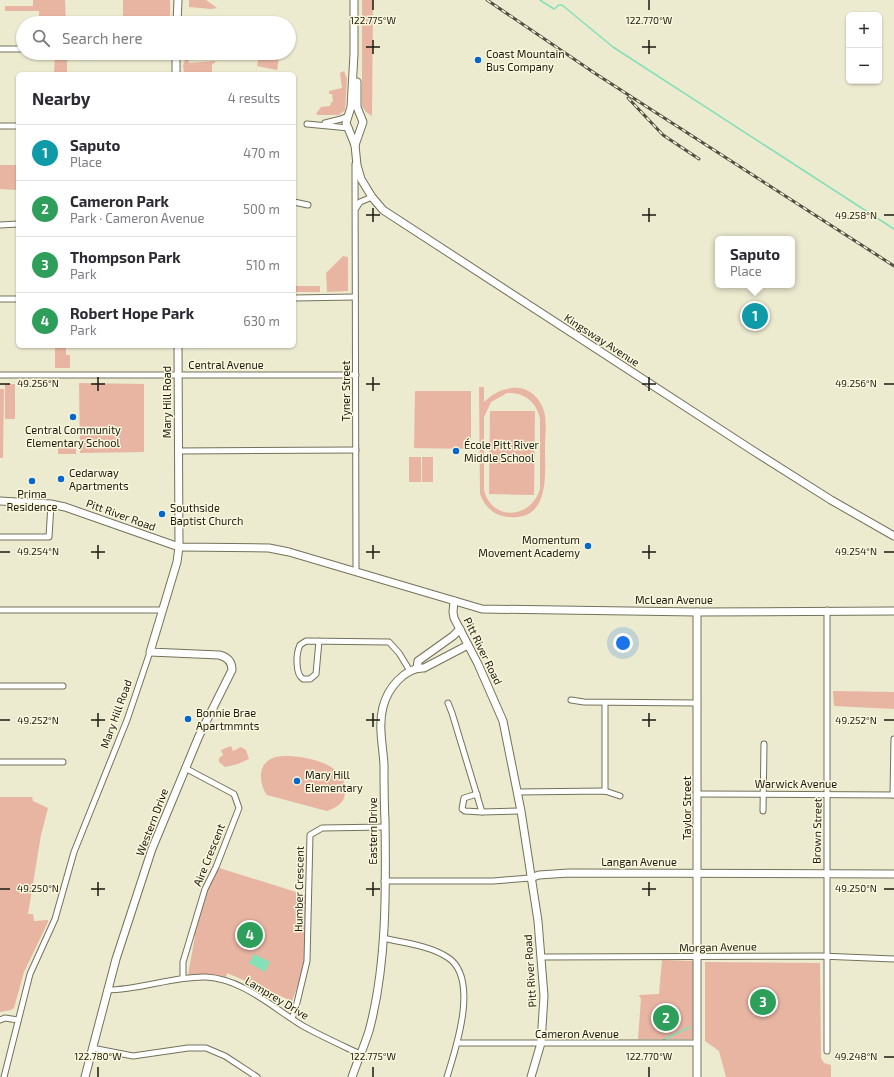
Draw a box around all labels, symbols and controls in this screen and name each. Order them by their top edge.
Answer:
map controls [846,12,882,84]
button: + [846,12,882,48]
text: 122.775°W [350,14,396,26]
text: 122.770°W [626,14,673,26]
search box [16,16,296,60]
icon: search [30,27,52,49]
text: Search here [62,29,143,47]
place label: Coast Mountain Bus Company [486,47,565,73]
button: − [846,48,882,84]
marker: Coast Mountain Bus Company [473,55,483,65]
text: Nearby [32,88,90,108]
text: 4 results [228,90,280,106]
text: Saputo [70,136,120,154]
text: 1 [42,145,48,161]
text: 470 m [243,145,280,161]
text: Place [70,154,102,170]
text: Cameron Park [70,192,169,210]
text: 2 [41,201,49,217]
text: 500 m [243,201,280,217]
text: 49.258°N [835,209,877,221]
text: Park · Cameron Avenue [70,210,204,226]
popup [715,236,795,288]
text: Saputo [730,245,780,263]
text: Thompson Park [70,248,181,266]
text: 3 [41,257,49,273]
text: 510 m [246,257,280,273]
text: Place [730,263,762,279]
text: Park [70,266,97,282]
pin: 1 [742,301,768,331]
text: Robert Hope Park [70,304,194,322]
street label: Kingsway Avenue [562,310,642,369]
text: 4 [41,313,49,329]
text: 630 m [243,313,280,329]
text: Park [70,322,97,338]
street label: Central Avenue [188,358,264,371]
street label: Tyner Street [339,361,352,421]
street label: Mary Hill Road [160,366,173,438]
text: 49.256°N [17,377,59,389]
text: 49.256°N [835,377,877,389]
marker: Central Community Elementary School [68,412,78,422]
place label: Central Community Elementary School [25,423,121,449]
place label: École Pitt River Middle School [464,438,540,464]
marker: École Pitt River Middle School [451,446,461,456]
place label: Cedarway Apartments [69,466,129,492]
marker: Cedarway Apartments [56,474,66,484]
marker: Prima Residence [27,476,37,486]
place label: Prima Residence [7,487,57,513]
street label: Pitt River Road [85,496,158,533]
place label: Southside Baptist Church [170,501,243,527]
marker: Southside Baptist Church [157,509,167,519]
place label: Momentum Movement Academy [478,533,580,559]
marker: Momentum Movement Academy [583,541,593,551]
text: 49.254°N [17,545,59,557]
text: 49.254°N [835,545,877,557]
street label: McLean Avenue [635,593,713,606]
street label: Pitt River Road [462,615,505,687]
your location [613,633,633,653]
street label: Mary Hill Road [97,678,134,750]
place label: Bonnie Brae Apartmmnts [196,706,260,732]
text: 49.252°N [17,714,59,726]
marker: Bonnie Brae Apartmmnts [183,714,193,724]
text: 49.252°N [835,714,877,726]
place label: Mary Hill Elementary [305,768,363,794]
marker: Mary Hill Elementary [292,776,302,786]
street label: Taylor Street [680,776,693,840]
street label: Warwick Avenue [755,777,837,790]
street label: Western Drive [133,786,170,857]
street label: Eastern Drive [366,797,379,865]
street label: Brown Street [809,798,824,864]
street label: Aire Crescent [190,822,227,888]
street label: Humber Crescent [291,846,306,932]
street label: Langan Avenue [601,855,677,868]
text: 49.250°N [17,882,59,894]
text: 49.250°N [835,882,877,894]
pin: 4 [237,920,263,950]
street label: Pitt River Road [520,934,539,1008]
street label: Morgan Avenue [679,939,757,954]
street label: Lamprey Drive [243,973,312,1022]
pin: 3 [750,987,776,1017]
pin: 2 [653,1003,679,1033]
street label: Cameron Avenue [535,1027,619,1040]
text: 122.780°W [74,1050,122,1062]
text: 122.775°W [350,1050,396,1062]
text: 122.770°W [626,1050,673,1062]
text: 49.248°N [835,1050,877,1062]

